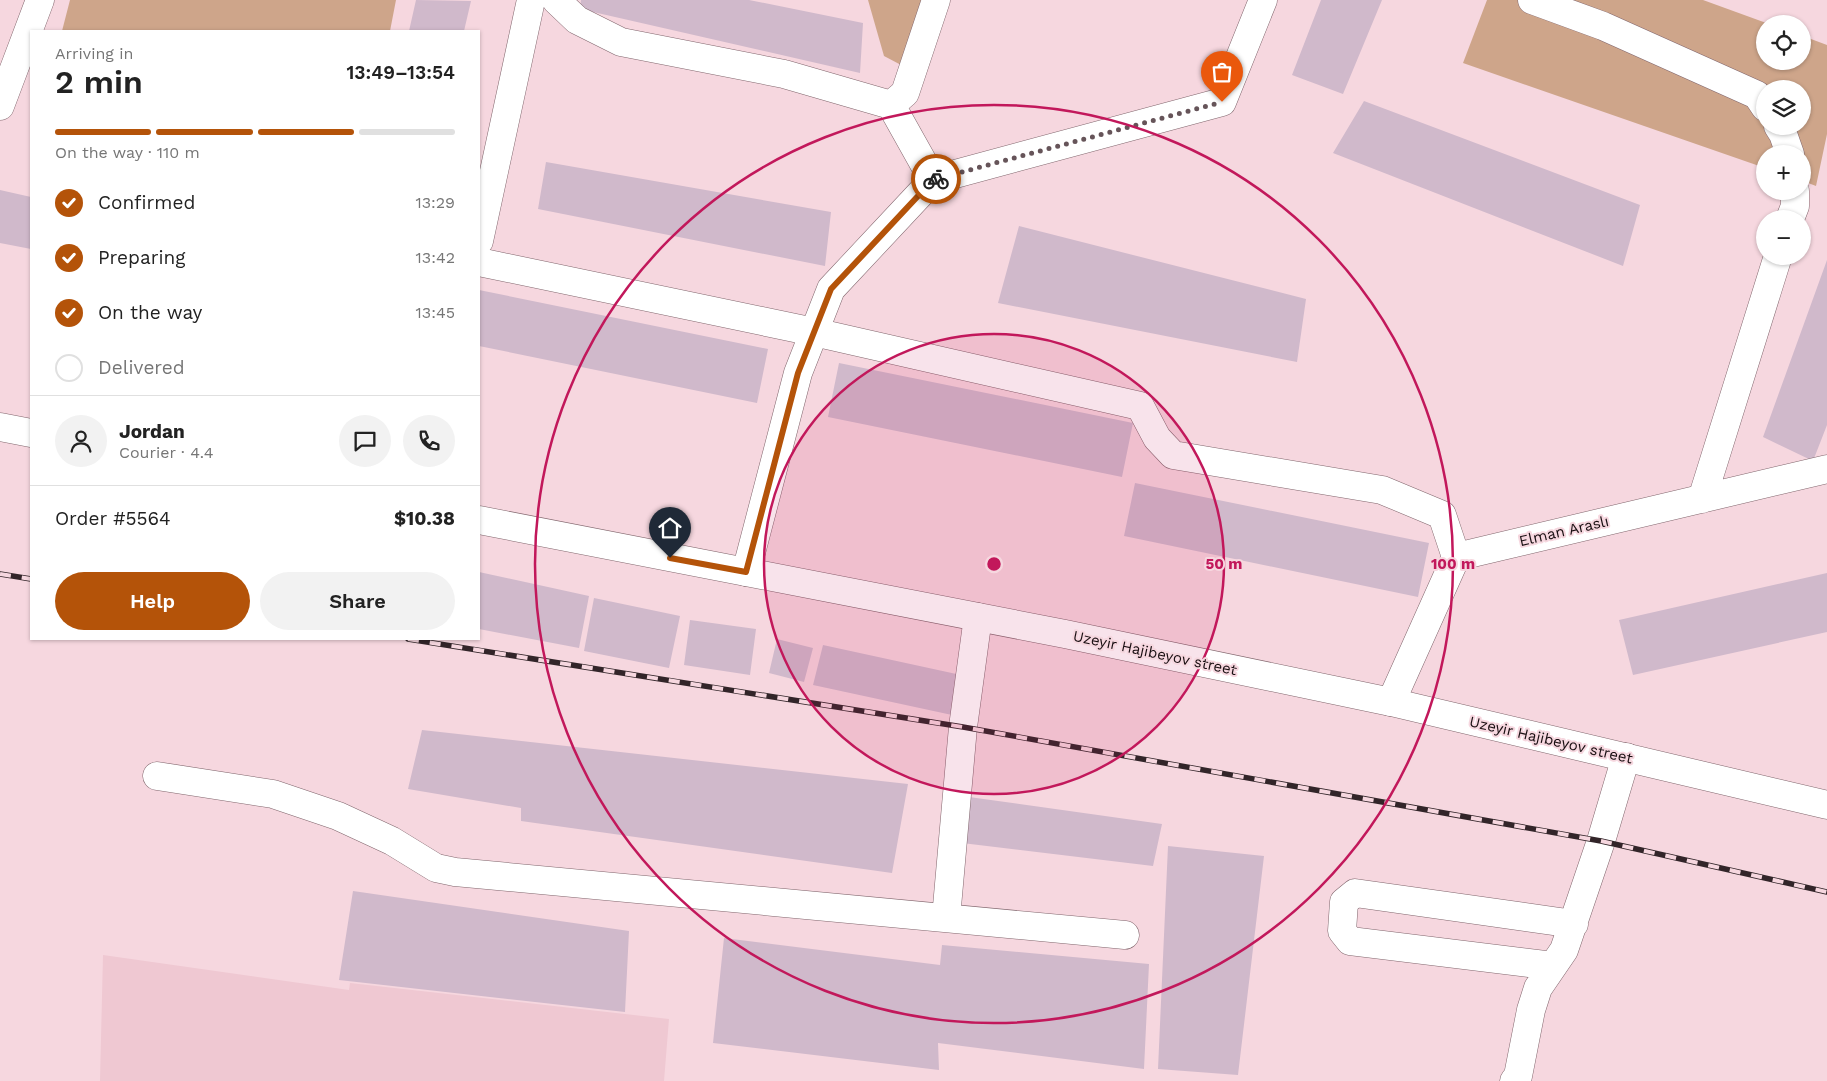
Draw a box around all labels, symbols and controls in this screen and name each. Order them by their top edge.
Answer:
map controls [1756,15,1811,265]
button: locate [1756,15,1811,70]
text: Arriving in [55,44,133,63]
pin [1201,51,1243,102]
icon: bag [1208,58,1236,86]
text: 13:49–13:54 [346,61,455,84]
text: 2 min [55,63,143,101]
button: layers [1756,80,1811,135]
text: On the way · 110 m [55,143,200,162]
button: + [1756,145,1811,200]
courier [911,154,961,204]
icon: bike [922,165,950,193]
icon: check [55,189,83,217]
text: Confirmed [98,191,195,214]
text: 13:29 [415,193,455,212]
button: − [1756,210,1811,265]
icon: check [55,244,83,272]
text: Preparing [98,246,185,269]
text: 13:42 [416,248,455,267]
icon: check [55,299,83,327]
text: On the way [98,301,202,324]
text: 13:45 [416,303,455,322]
text: Delivered [98,356,185,379]
button: person [55,415,107,467]
button: chat [339,415,391,467]
button: phone [403,415,455,467]
text: Jordan [119,420,185,443]
text: Courier · 4.4 [119,443,214,462]
text: Order #5564 [55,507,171,530]
text: $10.38 [394,507,455,530]
pin [649,507,691,558]
street label: Elman Araslı [1517,512,1611,550]
icon: home [656,514,684,542]
centre of rings [985,555,1003,573]
text: 50 m [1206,555,1242,573]
text: 100 m [1431,555,1475,573]
button: Help [55,572,250,630]
button: Share [260,572,455,630]
street label: Uzeyir Hajibeyov street [1071,627,1239,679]
street label: Uzeyir Hajibeyov street [1468,712,1635,768]

